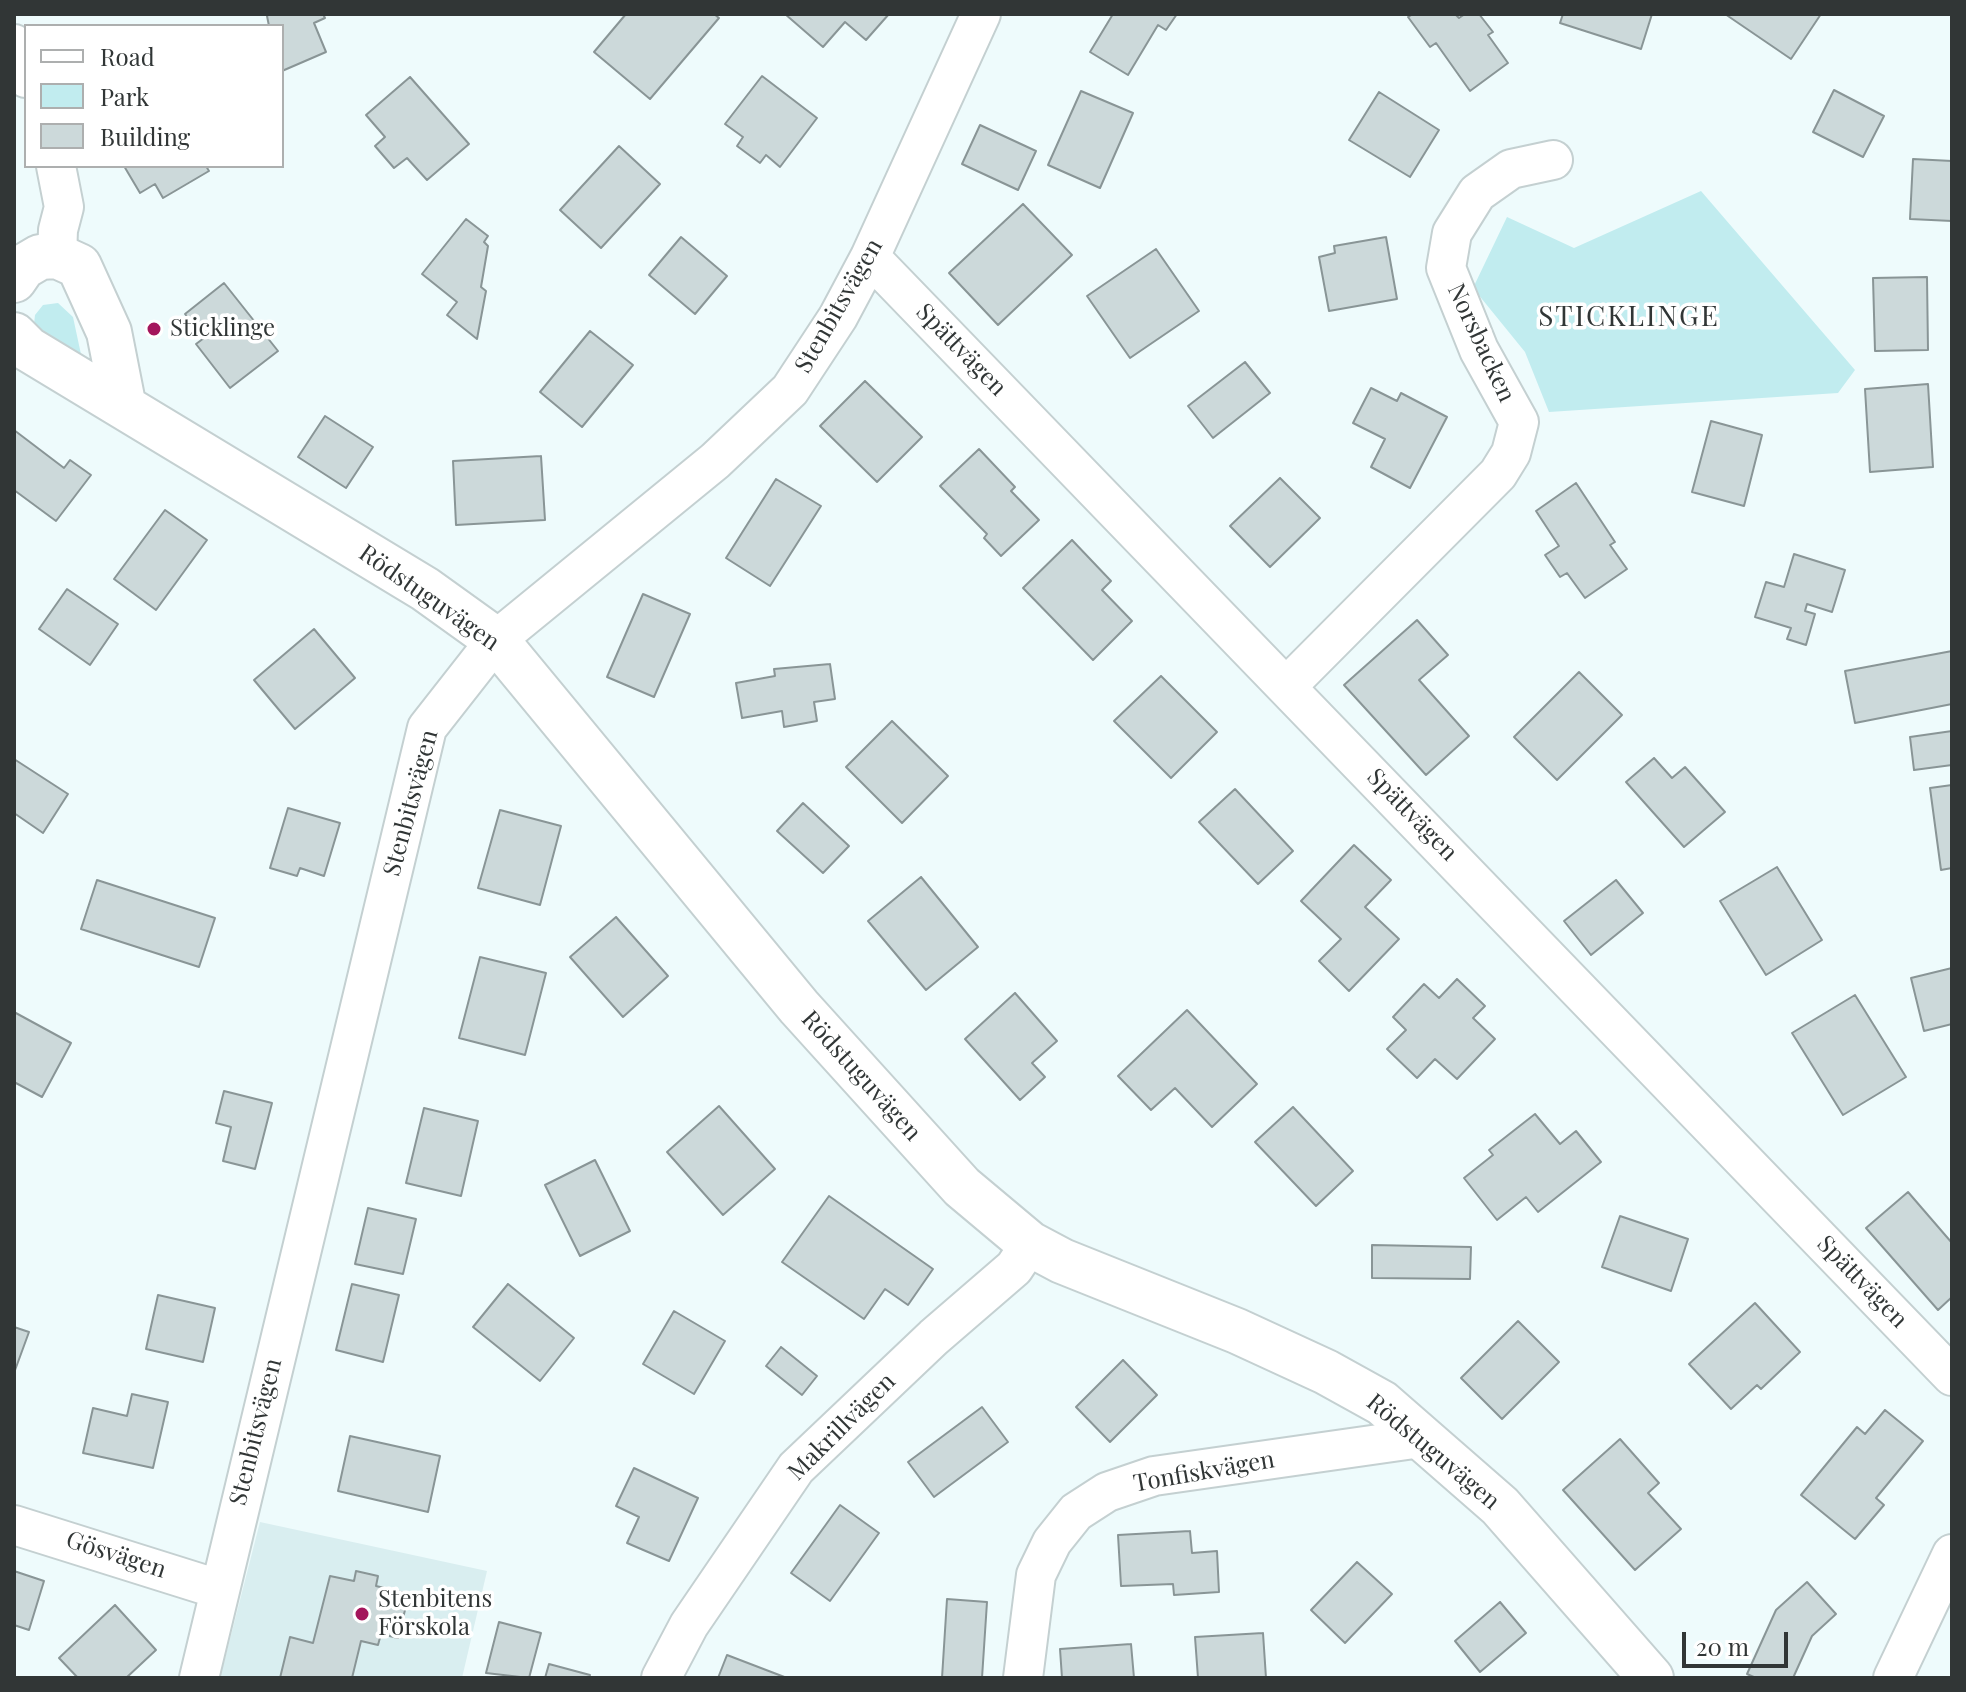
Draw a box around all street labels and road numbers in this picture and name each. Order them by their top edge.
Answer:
street label: Stenbitsvägen [789,234,889,378]
street label: Norsbacken [1441,279,1521,407]
street label: Spättvägen [910,298,1012,402]
street label: Rödstuguvägen [353,539,505,657]
street label: Stenbitsvägen [378,727,444,879]
street label: Spättvägen [1361,763,1463,867]
street label: Rödstuguvägen [795,1005,927,1147]
street label: Spättvägen [1811,1230,1913,1334]
street label: Stenbitsvägen [224,1356,288,1508]
street label: Makrillvägen [782,1367,902,1487]
street label: Rödstuguvägen [1361,1388,1505,1516]
street label: Tonfiskvägen [1131,1445,1277,1499]
street label: Gösvägen [62,1525,170,1585]

